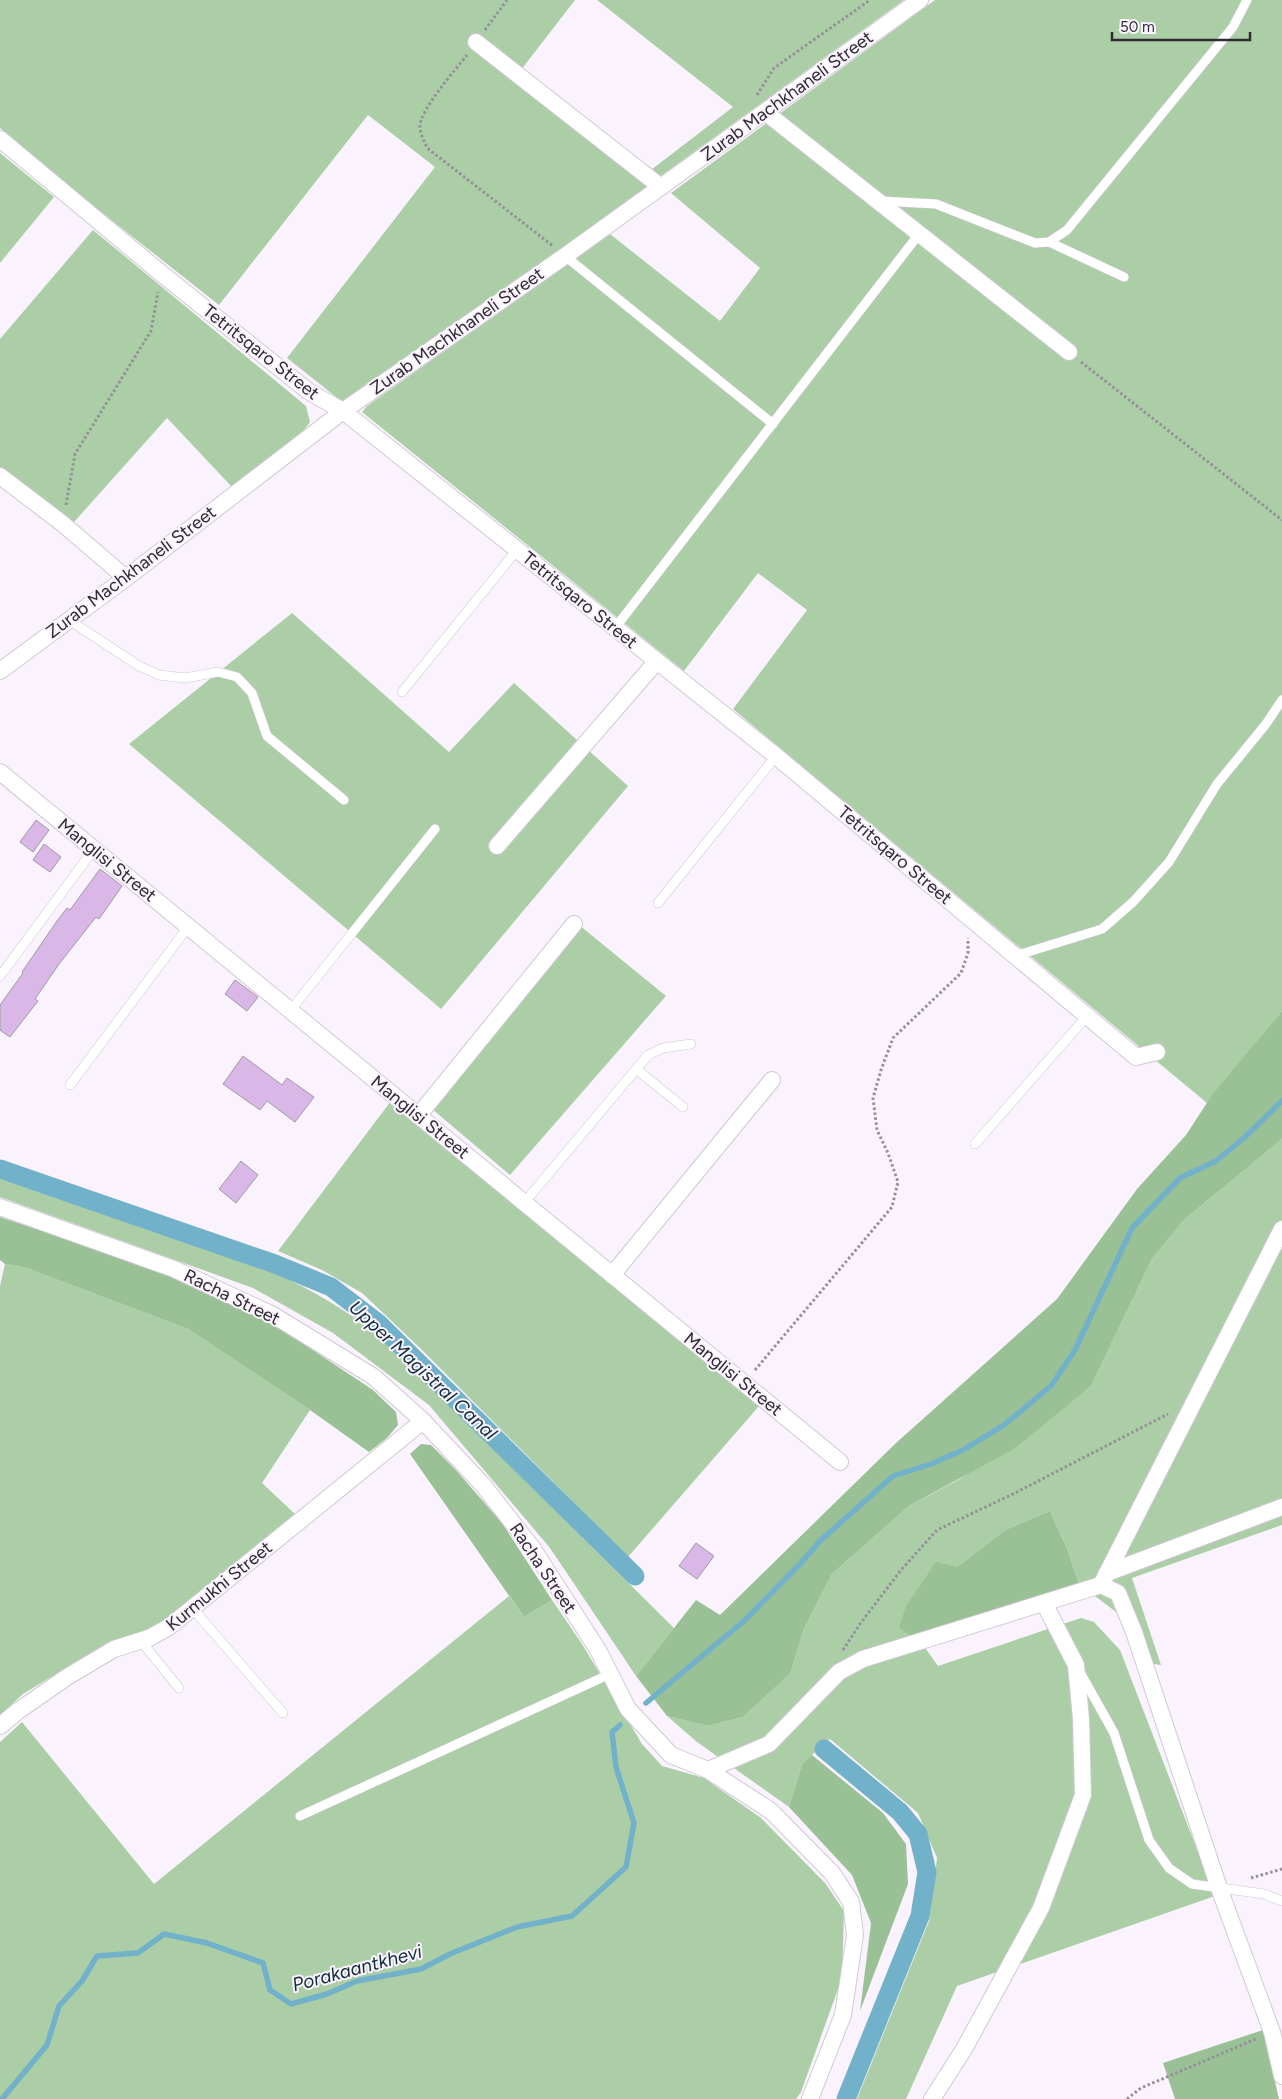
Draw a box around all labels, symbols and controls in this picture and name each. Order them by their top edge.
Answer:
scale bar [1112,10,1250,42]
text: 50 m [1120,18,1155,36]
street label: Zurab Machkhaneli Street [697,26,877,166]
street label: Zurab Machkhaneli Street [366,263,548,399]
street label: Tetritsqaro Street [198,300,324,404]
street label: Zurab Machkhaneli Street [42,501,220,643]
street label: Tetritsqaro Street [518,547,642,653]
street label: Tetritsqaro Street [834,801,957,909]
street label: Manglisi Street [53,814,161,907]
street label: Manglisi Street [366,1071,474,1164]
street label: Racha Street [180,1264,284,1330]
water label: Upper Magistral Canal [344,1295,502,1445]
street label: Manglisi Street [679,1328,787,1421]
street label: Racha Street [505,1519,581,1618]
street label: Kurmukhi Street [161,1536,277,1636]
water label: Porakaantkhevi [290,1939,425,1996]

